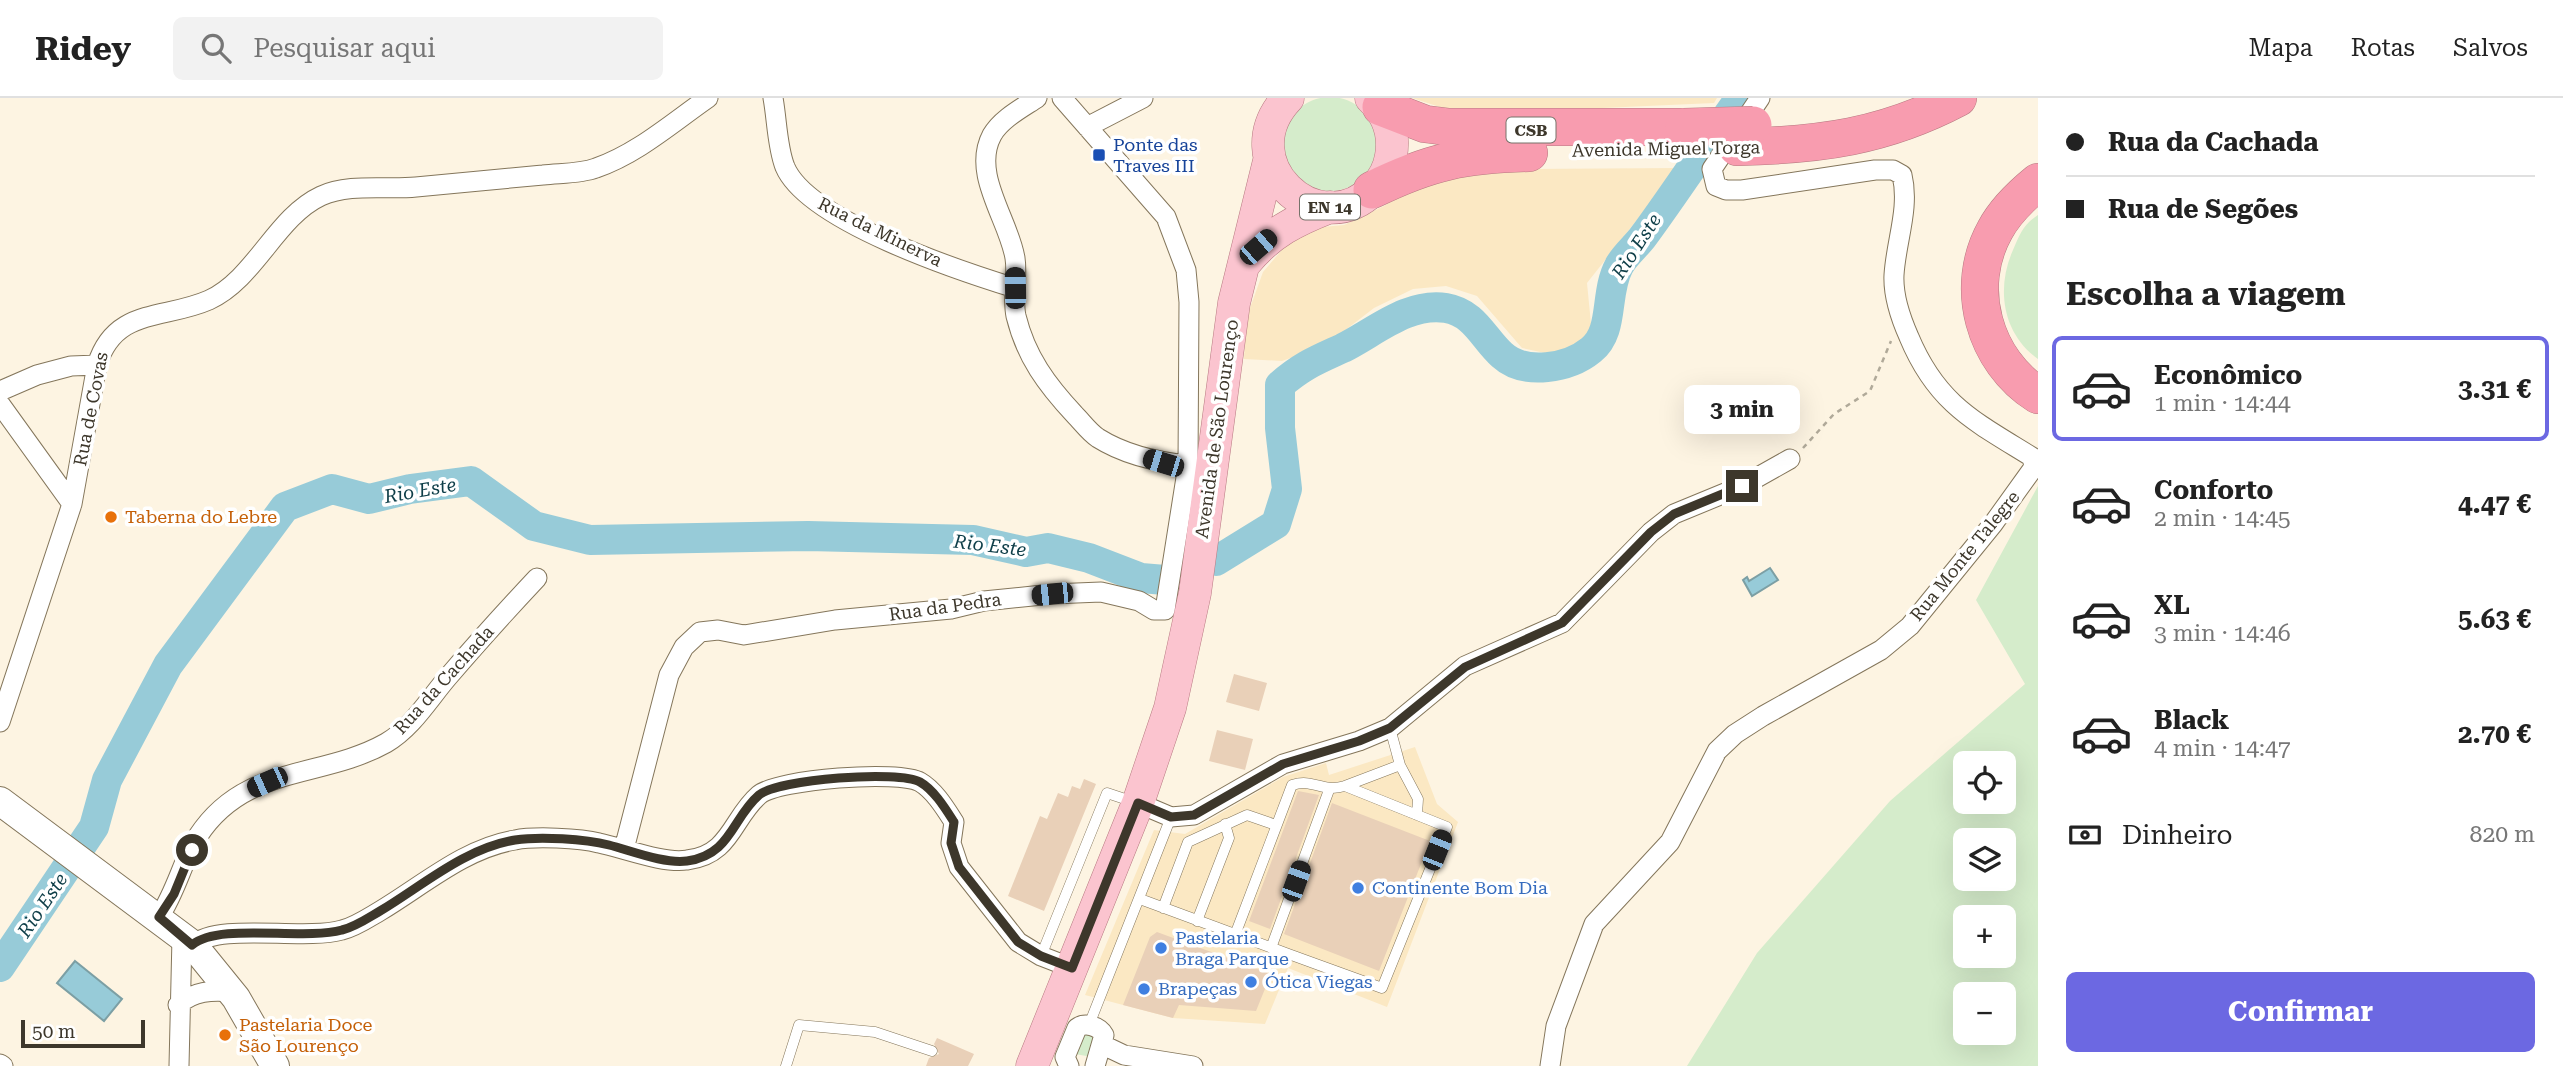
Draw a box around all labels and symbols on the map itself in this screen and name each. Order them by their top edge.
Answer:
road number: CSB [1506,118,1556,142]
place label: Ponte das Traves III [1113,134,1198,176]
street label: Avenida Miguel Torga [1572,136,1760,161]
marker: Ponte das Traves III [1091,147,1107,163]
street label: Rua da Minerva [815,192,946,271]
road number: EN 14 [1300,194,1360,220]
water label: Rio Este [1606,209,1666,284]
car [1236,225,1281,269]
car [1005,267,1026,309]
street label: Avenida de São Lourenço [1191,318,1242,540]
street label: Rua de Covas [69,350,112,468]
callout: 3 min [1684,384,1800,434]
car [1140,447,1187,479]
route end [1726,470,1758,502]
water label: Rio Este [381,473,458,508]
street label: Rua Monte Talegre [1906,486,2024,625]
place label: Taberna do Lebre [125,506,277,527]
marker: Taberna do Lebre [103,509,119,525]
water label: Rio Este [951,530,1028,561]
car [1031,581,1074,607]
street label: Rua da Pedra [887,588,1003,625]
street label: Rua da Cachada [389,621,498,738]
car [244,764,291,800]
car [1420,827,1455,873]
route start [176,834,208,866]
car [1279,858,1314,904]
water label: Rio Este [12,868,73,943]
place label: Continente Bom Dia [1372,877,1548,898]
marker: Continente Bom Dia [1350,880,1366,896]
place label: Pastelaria Braga Parque [1175,927,1289,969]
marker: Pastelaria Braga Parque [1153,940,1169,956]
place label: Ótica Viegas [1265,971,1373,992]
marker: Ótica Viegas [1243,974,1259,990]
place label: Brapeças [1158,978,1237,999]
marker: Brapeças [1136,981,1152,997]
place label: Pastelaria Doce São Lourenço [239,1014,373,1056]
scale bar [21,1017,145,1049]
marker: Pastelaria Doce São Lourenço [217,1027,233,1043]

